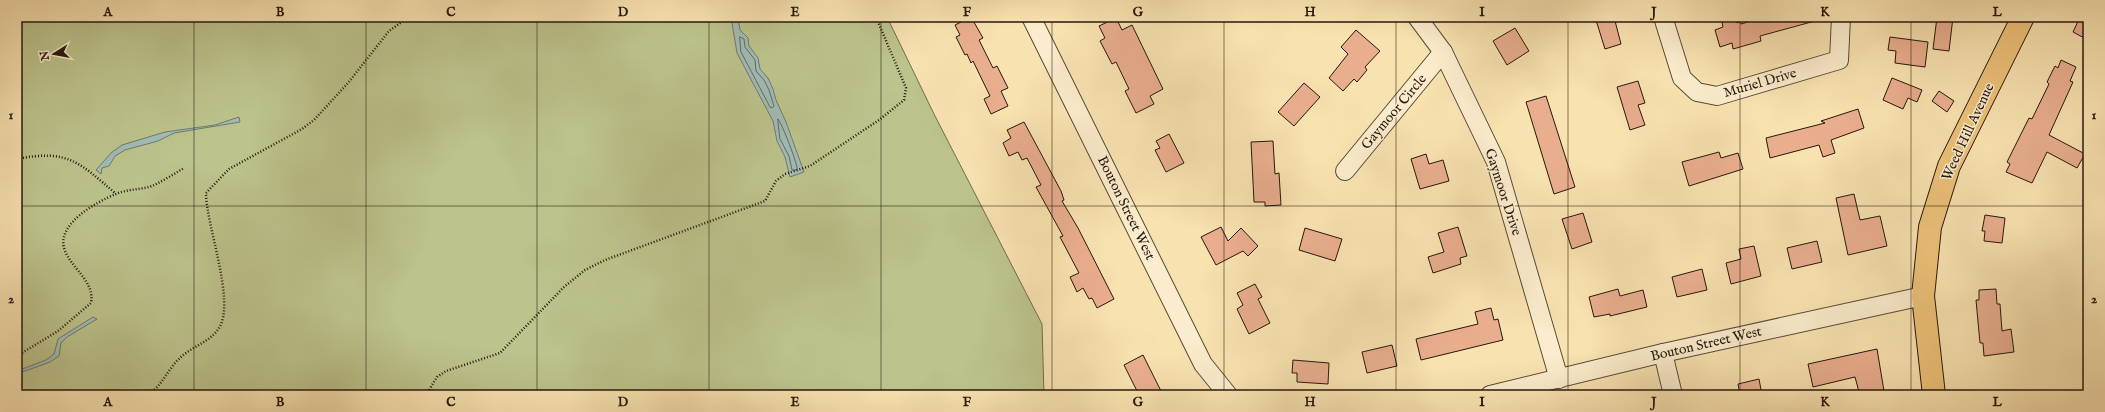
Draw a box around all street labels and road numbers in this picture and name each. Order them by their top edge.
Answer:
street label: Muriel Drive [1721,64,1799,102]
street label: Gaymoor Circle [1357,70,1431,153]
street label: Weed Hill Avenue [1938,80,1999,184]
street label: Gaymoor Drive [1480,146,1526,238]
street label: Bouton Street West [1093,153,1159,263]
street label: Bouton Street West [1649,322,1763,366]

